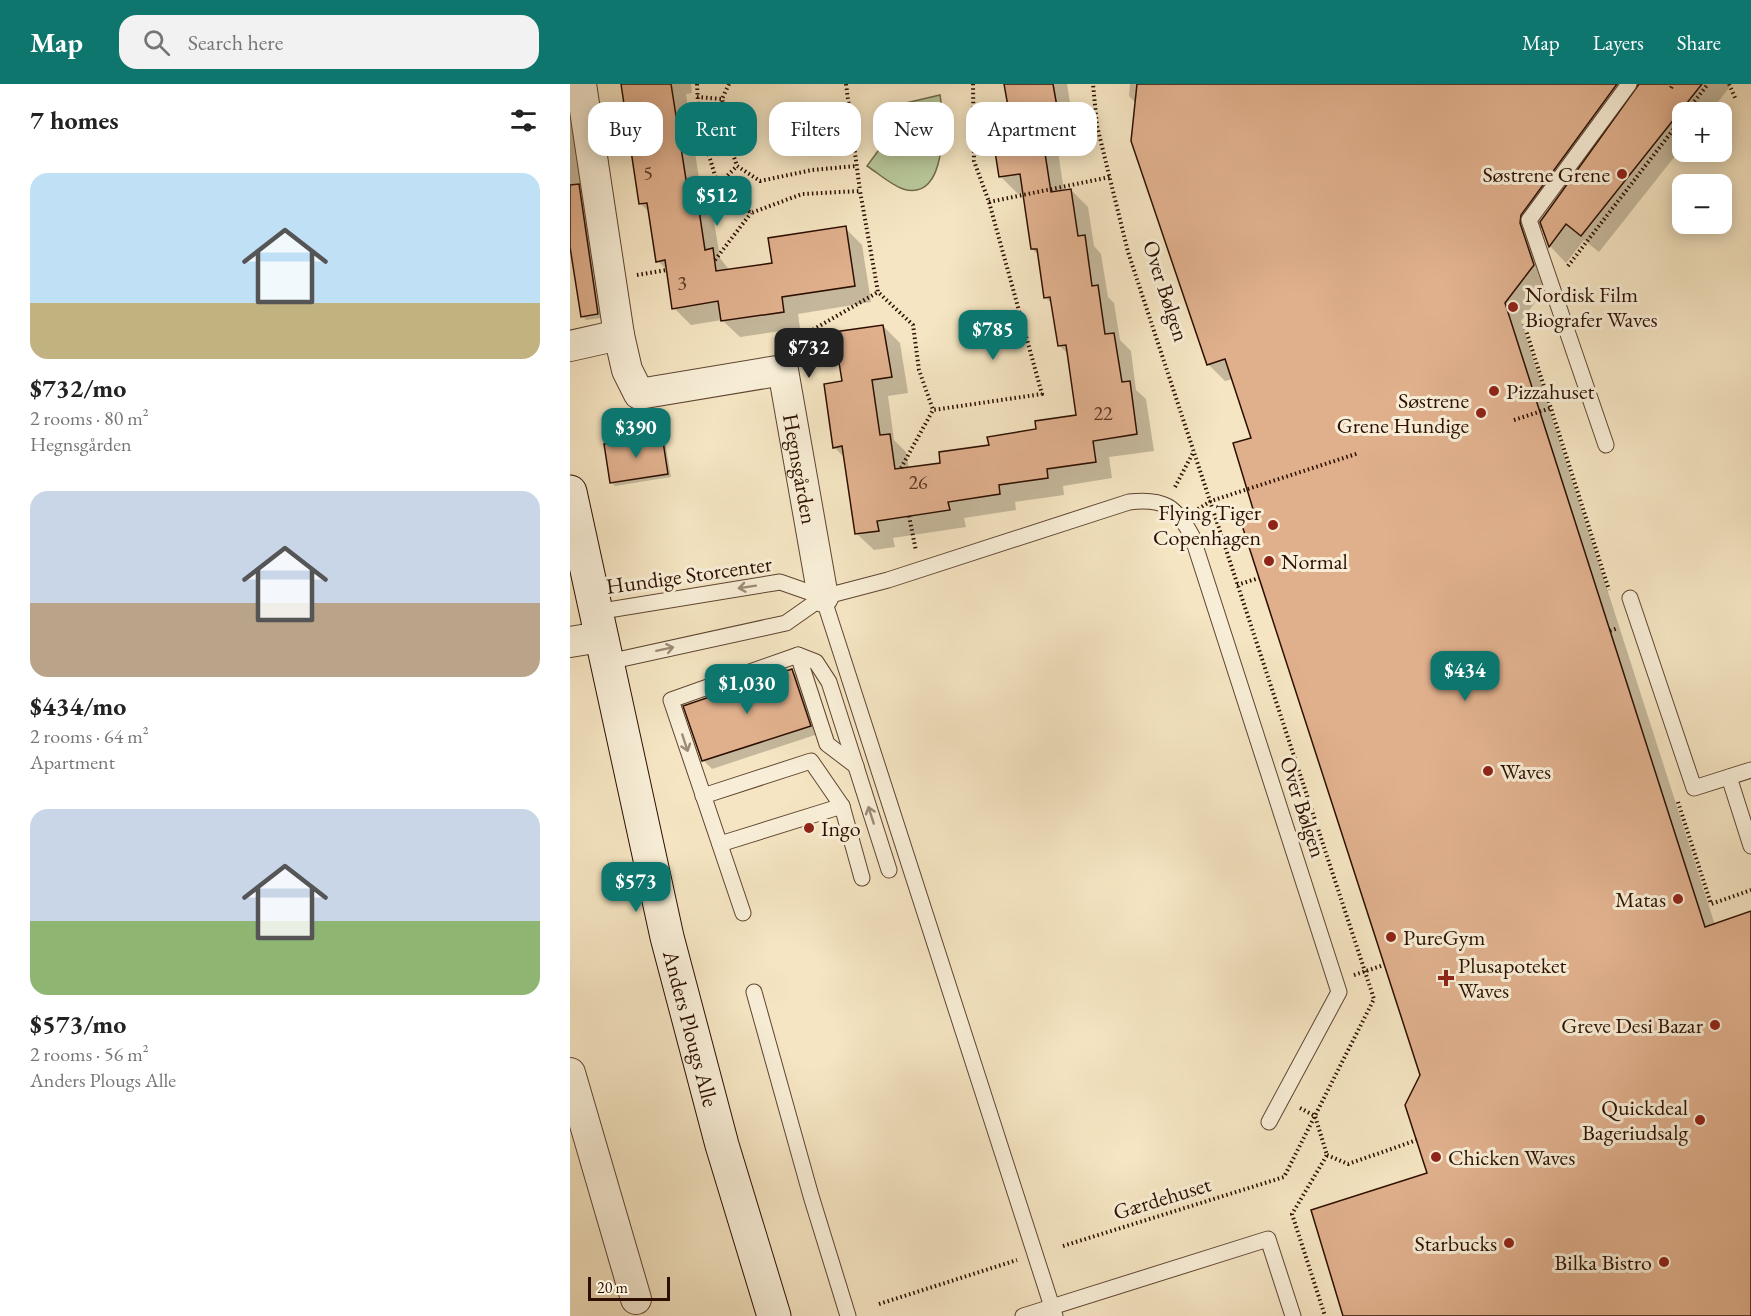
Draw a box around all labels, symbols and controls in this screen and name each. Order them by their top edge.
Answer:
search box [119,15,539,69]
text: Map [30,24,83,60]
icon: search [140,26,173,59]
text: Search here [188,28,283,57]
text: Map [1522,29,1560,56]
text: Layers [1593,29,1644,56]
text: Share [1677,29,1721,56]
chip: Buy [588,102,663,156]
chip: Rent [675,102,757,156]
chip: Filters [769,102,861,156]
chip: New [873,102,954,156]
chip: Apartment [966,102,1097,156]
map controls [1672,102,1732,234]
button: + [1672,102,1732,162]
text: 7 homes [30,103,119,137]
icon: filters [507,104,540,137]
house number: 5 [643,160,653,186]
place label: Søstrene Grene [1482,160,1610,189]
marker: Søstrene Grene [1615,167,1629,181]
button: − [1672,174,1732,234]
pin: $512 [681,176,753,227]
text: $512 [697,182,737,208]
icon: home [231,212,339,320]
street label: Over Bølgen [1136,237,1196,346]
house number: 3 [677,270,687,296]
place label: Nordisk Film Biografer Waves [1525,280,1658,334]
marker: Nordisk Film Biografer Waves [1506,300,1520,314]
pin: $785 [957,310,1029,361]
text: $785 [973,316,1013,342]
pin: $732 [773,328,845,379]
text: $732 [789,334,829,360]
text: $732/mo [30,371,126,405]
place label: Pizzahuset [1506,377,1595,406]
marker: Pizzahuset [1487,384,1501,398]
place label: Søstrene Grene Hundige [1337,386,1469,440]
house number: 22 [1093,400,1113,426]
text: 2 rooms · 80 m² [30,405,149,431]
marker: Søstrene Grene Hundige [1474,406,1488,420]
pin: $390 [600,408,672,459]
street label: Hegnsgården [776,411,824,527]
text: $390 [616,414,656,440]
text: Hegnsgården [30,431,132,457]
house number: 26 [908,469,928,495]
place label: Flying Tiger Copenhagen [1153,498,1262,552]
marker: Flying Tiger Copenhagen [1266,518,1280,532]
icon: home [231,530,339,638]
place label: Normal [1281,547,1348,576]
street label: Hundige Storcenter [604,549,774,601]
marker: Normal [1262,554,1276,568]
one-way arrow [737,582,757,593]
one-way arrow [655,643,674,655]
pin: $434 [1429,651,1501,702]
text: $434 [1445,657,1485,683]
pin: $1,030 [698,664,796,715]
text: $1,030 [719,670,775,696]
text: $434/mo [30,689,126,723]
text: 2 rooms · 64 m² [30,723,149,749]
one-way arrow [681,733,692,752]
text: Apartment [30,749,115,775]
street label: Over Bølgen [1273,753,1333,862]
place label: Waves [1500,757,1551,786]
marker: Waves [1481,764,1495,778]
one-way arrow [865,806,876,825]
place label: Ingo [821,814,861,843]
marker: Ingo [802,821,816,835]
icon: home [231,848,339,956]
pin: $573 [600,862,672,913]
text: $573 [616,868,656,894]
place label: Matas [1615,885,1666,914]
marker: Matas [1671,892,1685,906]
place label: PureGym [1403,923,1485,952]
marker: PureGym [1384,930,1398,944]
street label: Anders Plougs Alle [656,946,726,1110]
place label: Plusapoteket Waves [1458,951,1567,1005]
marker: Plusapoteket Waves [1439,971,1453,985]
text: $573/mo [30,1007,126,1041]
place label: Greve Desi Bazar [1561,1011,1704,1040]
marker: Greve Desi Bazar [1708,1018,1722,1032]
text: 2 rooms · 56 m² [30,1041,149,1067]
text: Anders Plougs Alle [30,1067,176,1093]
place label: Quickdeal Bageriudsalg [1582,1093,1688,1147]
marker: Quickdeal Bageriudsalg [1693,1113,1707,1127]
place label: Chicken Waves [1448,1143,1575,1172]
marker: Chicken Waves [1429,1150,1443,1164]
street label: Gærdehuset [1110,1169,1215,1227]
place label: Starbucks [1414,1229,1497,1258]
marker: Starbucks [1502,1236,1516,1250]
place label: Bilka Bistro [1554,1248,1652,1277]
marker: Bilka Bistro [1657,1255,1671,1269]
scale bar [588,1274,670,1302]
text: 20 m [597,1277,628,1298]

